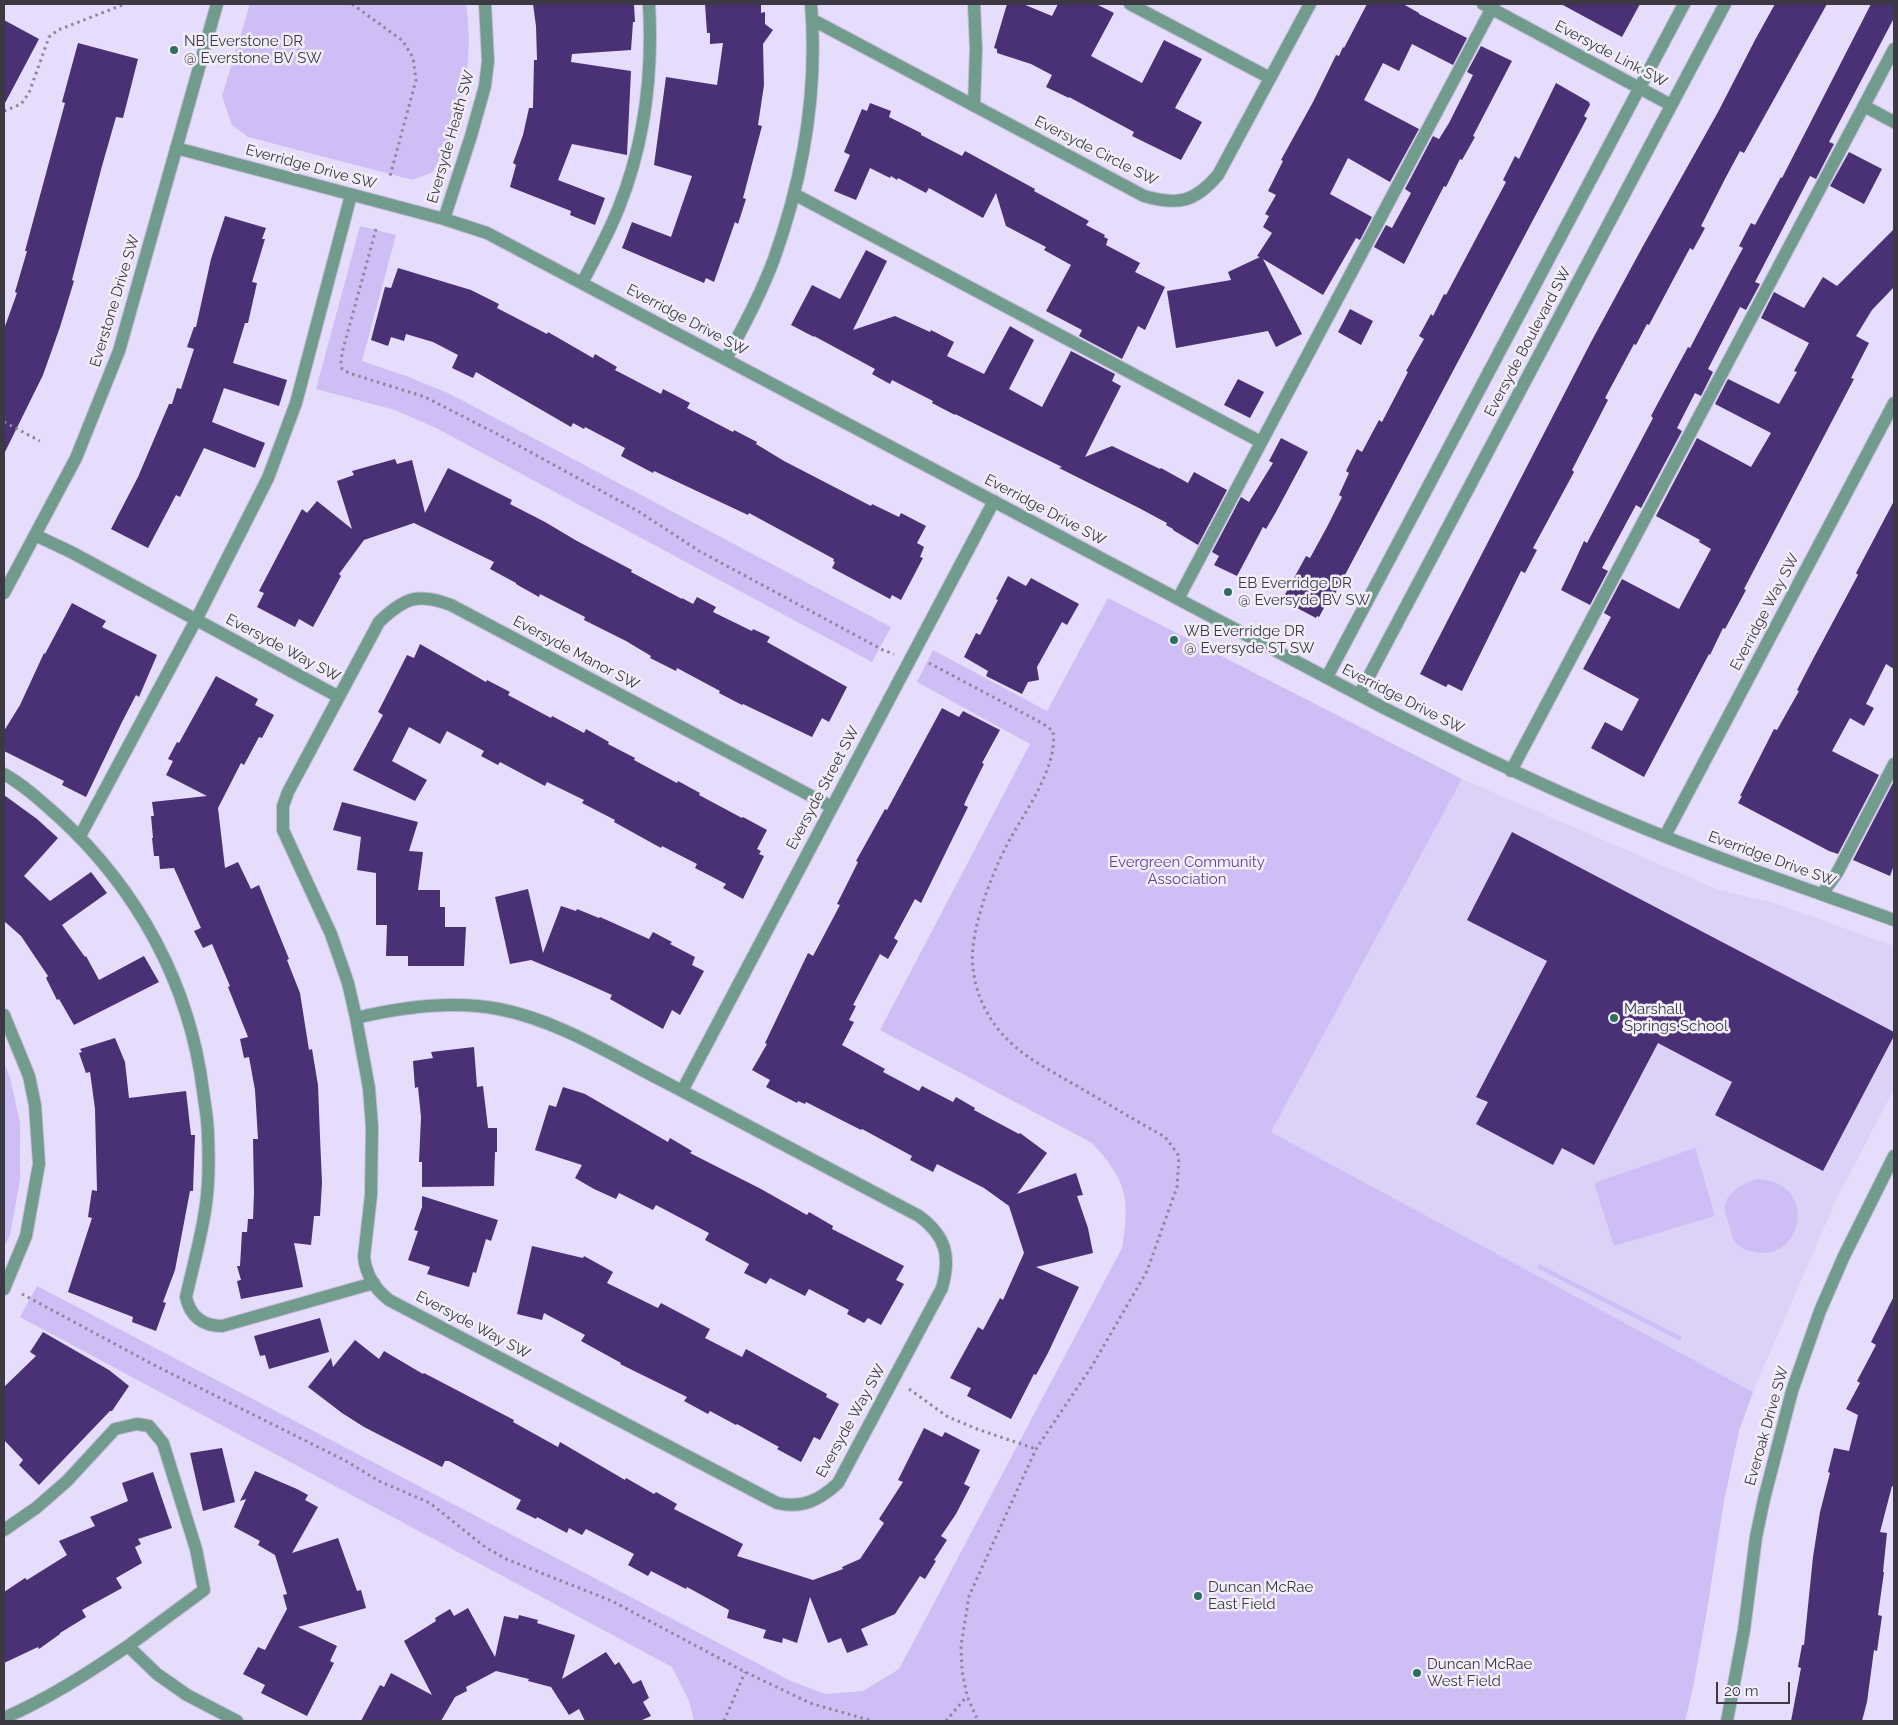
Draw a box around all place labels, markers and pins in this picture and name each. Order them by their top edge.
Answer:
place label: NB Everstone DR @ Everstone BV SW [184,32,322,67]
marker: NB Everstone DR @ Everstone BV SW [168,44,180,56]
place label: EB Everridge DR @ Eversyde BV SW [1238,574,1370,609]
marker: EB Everridge DR @ Eversyde BV SW [1222,586,1234,598]
place label: WB Everridge DR @ Eversyde ST SW [1184,622,1315,657]
marker: WB Everridge DR @ Eversyde ST SW [1168,634,1180,646]
place label: Marshall Springs School [1624,1000,1728,1035]
marker: Marshall Springs School [1608,1012,1620,1024]
place label: Duncan McRae East Field [1208,1578,1313,1613]
marker: Duncan McRae East Field [1192,1590,1204,1602]
place label: Duncan McRae West Field [1427,1655,1532,1690]
marker: Duncan McRae West Field [1411,1667,1423,1679]

